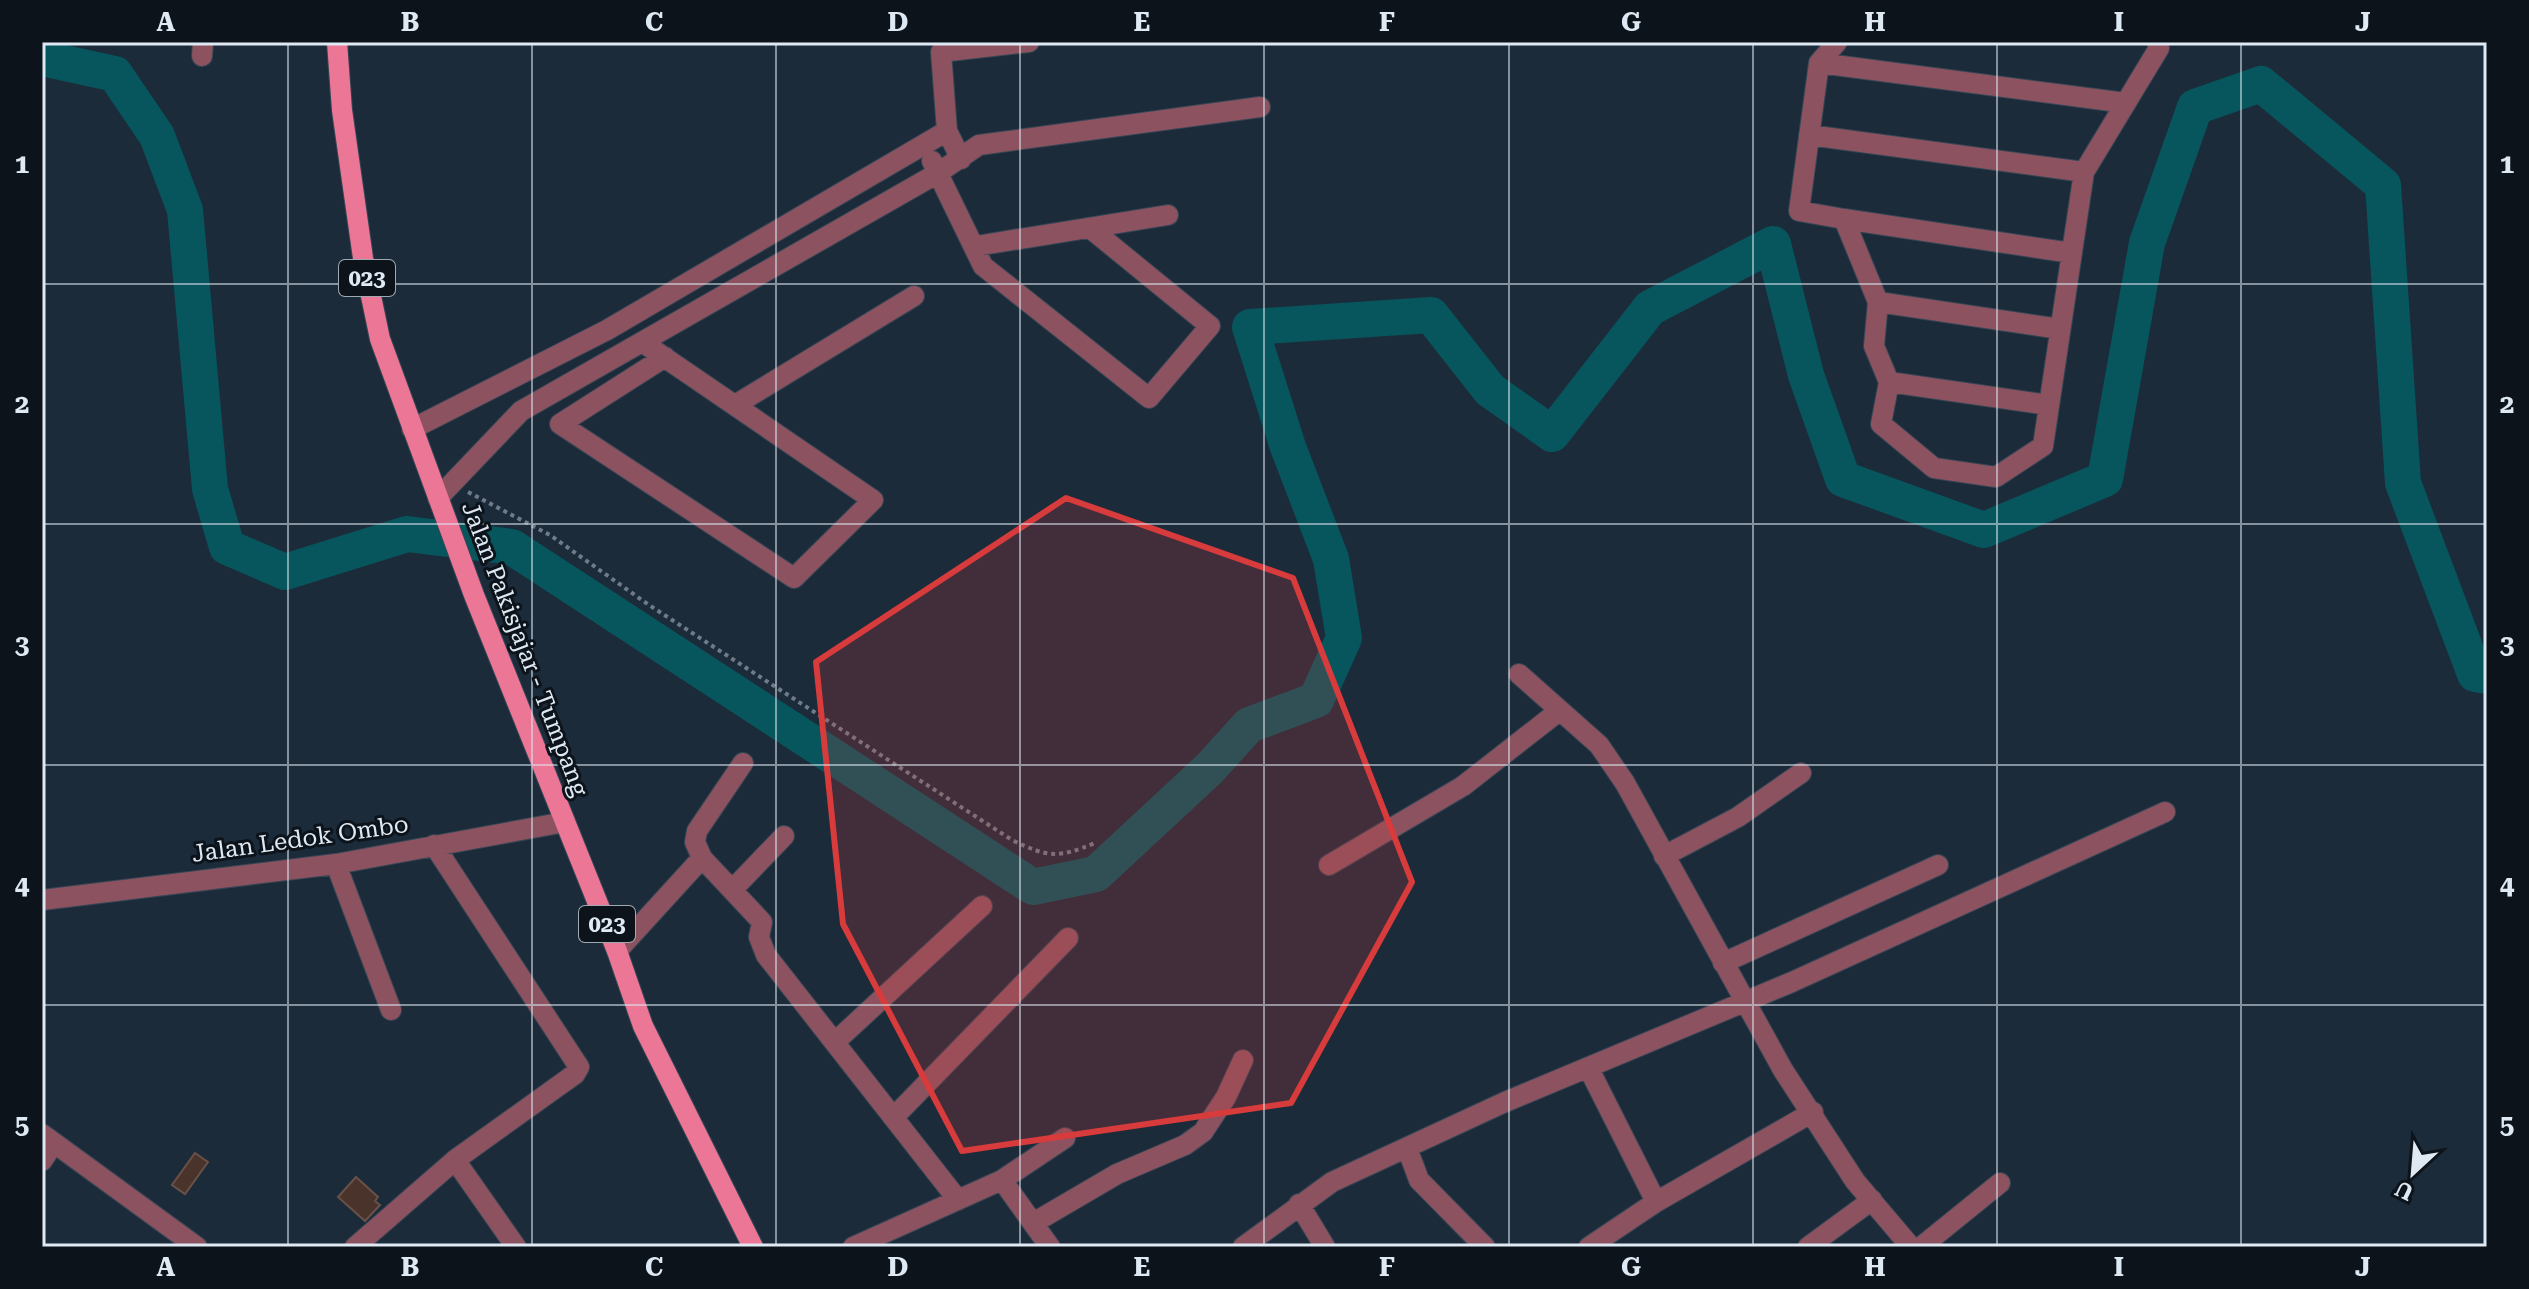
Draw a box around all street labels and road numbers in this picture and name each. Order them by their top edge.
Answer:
road number: 023 [339,260,395,296]
street label: Jalan Pakisjajar - Tumpang [456,498,594,800]
street label: Jalan Ledok Ombo [190,810,410,868]
road number: 023 [579,906,635,942]

